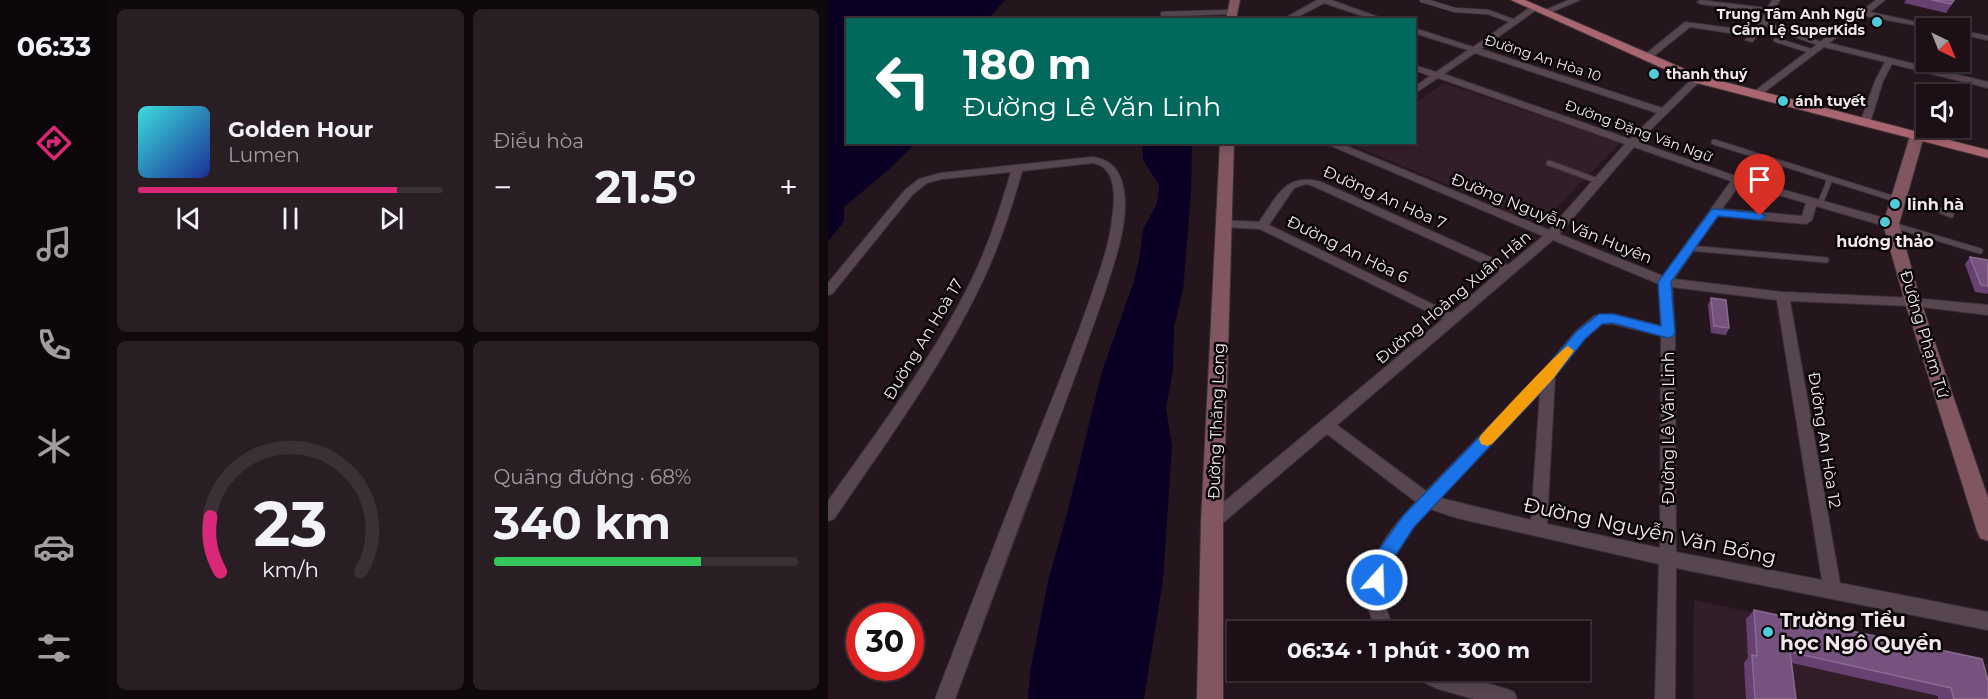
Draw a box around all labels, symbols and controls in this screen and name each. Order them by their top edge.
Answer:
place label: Trung Tâm Anh Ngữ Cẩm Lệ SuperKids [1717,5,1866,39]
marker: Trung Tâm Anh Ngữ Cẩm Lệ SuperKids [1870,15,1884,29]
north arrow [1916,18,1970,72]
map controls [1916,18,1970,138]
text: 06:33 [17,30,91,63]
street label: Đường An Hòa 10 [1482,31,1604,85]
text: 180 m [963,38,1092,90]
icon: left [864,42,942,120]
place label: thanh thuý [1666,65,1748,83]
marker: thanh thuý [1647,67,1661,81]
button: sound [1916,84,1970,138]
text: Đường Lê Văn Linh [963,90,1221,123]
place label: ánh tuyết [1795,92,1866,110]
marker: ánh tuyết [1776,94,1790,108]
street label: Đường Đặng Văn Ngữ [1563,96,1716,166]
text: Golden Hour [228,116,373,143]
icon: directions [33,122,75,164]
text: Điều hòa [494,129,584,153]
text: Lumen [228,143,300,167]
pin [1734,154,1785,216]
text: 21.5° [595,159,696,214]
street label: Đường An Hòa 7 [1320,162,1449,233]
icon: arrive [1743,163,1776,196]
text: − [494,167,512,207]
text: + [779,167,798,207]
street label: Đường Nguyễn Văn Huyên [1449,169,1655,268]
place label: linh hà [1907,195,1964,214]
marker: linh hà [1888,197,1902,211]
icon: previous [172,202,205,235]
icon: pause [274,202,307,235]
icon: next [375,202,408,235]
street label: Đường An Hòa 6 [1284,212,1412,287]
marker: hương thảo [1878,215,1892,229]
icon: music [33,223,75,265]
street label: Đường Hoàng Xuân Hãn [1372,227,1535,368]
place label: hương thảo [1836,232,1934,251]
street label: Đường Phạm Tứ [1896,268,1953,400]
street label: Đường An Hoà 17 [880,275,967,403]
icon: phone [33,324,75,366]
street label: Đường Thăng Long [1204,343,1229,499]
street label: Đường Lê Văn Linh [1659,351,1678,505]
street label: Đường An Hòa 12 [1804,371,1845,510]
icon: climate [33,425,75,467]
text: Quãng đường · 68% [494,465,691,489]
text: 23 [253,486,327,562]
street label: Đường Nguyễn Văn Bổng [1521,492,1779,570]
text: 340 km [494,495,671,550]
icon: car [33,526,75,568]
position arrow [1345,548,1409,612]
text: km/h [262,557,319,583]
speed limit sign: 30 [846,603,924,681]
place label: Trường Tiểu học Ngô Quyền [1780,608,1942,655]
marker: Trường Tiểu học Ngô Quyền [1761,625,1775,639]
icon: filters [33,627,75,669]
text: 06:34 · 1 phút · 300 m [1287,637,1530,664]

